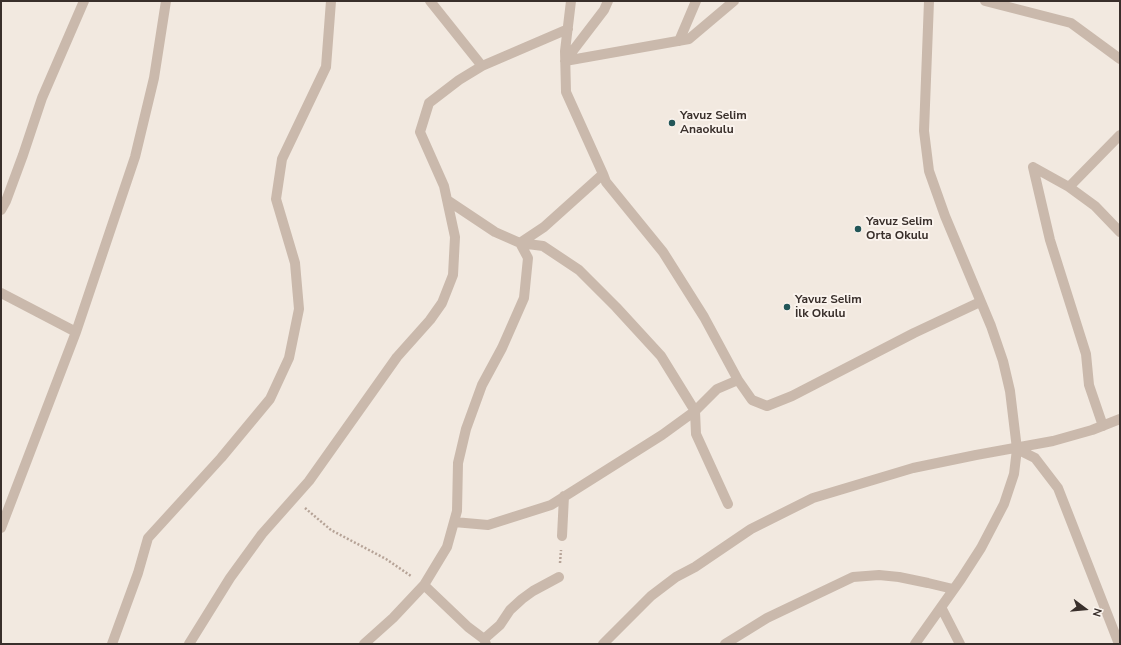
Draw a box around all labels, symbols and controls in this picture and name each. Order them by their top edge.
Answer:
place label: Yavuz Selim Anaokulu [680,109,747,137]
marker: Yavuz Selim Anaokulu [667,118,677,128]
place label: Yavuz Selim Orta Okulu [866,215,933,243]
marker: Yavuz Selim Orta Okulu [853,224,863,234]
place label: Yavuz Selim İlk Okulu [795,293,862,321]
marker: Yavuz Selim İlk Okulu [782,302,792,312]
north arrow [1065,589,1105,629]
text: N [1089,606,1105,618]

